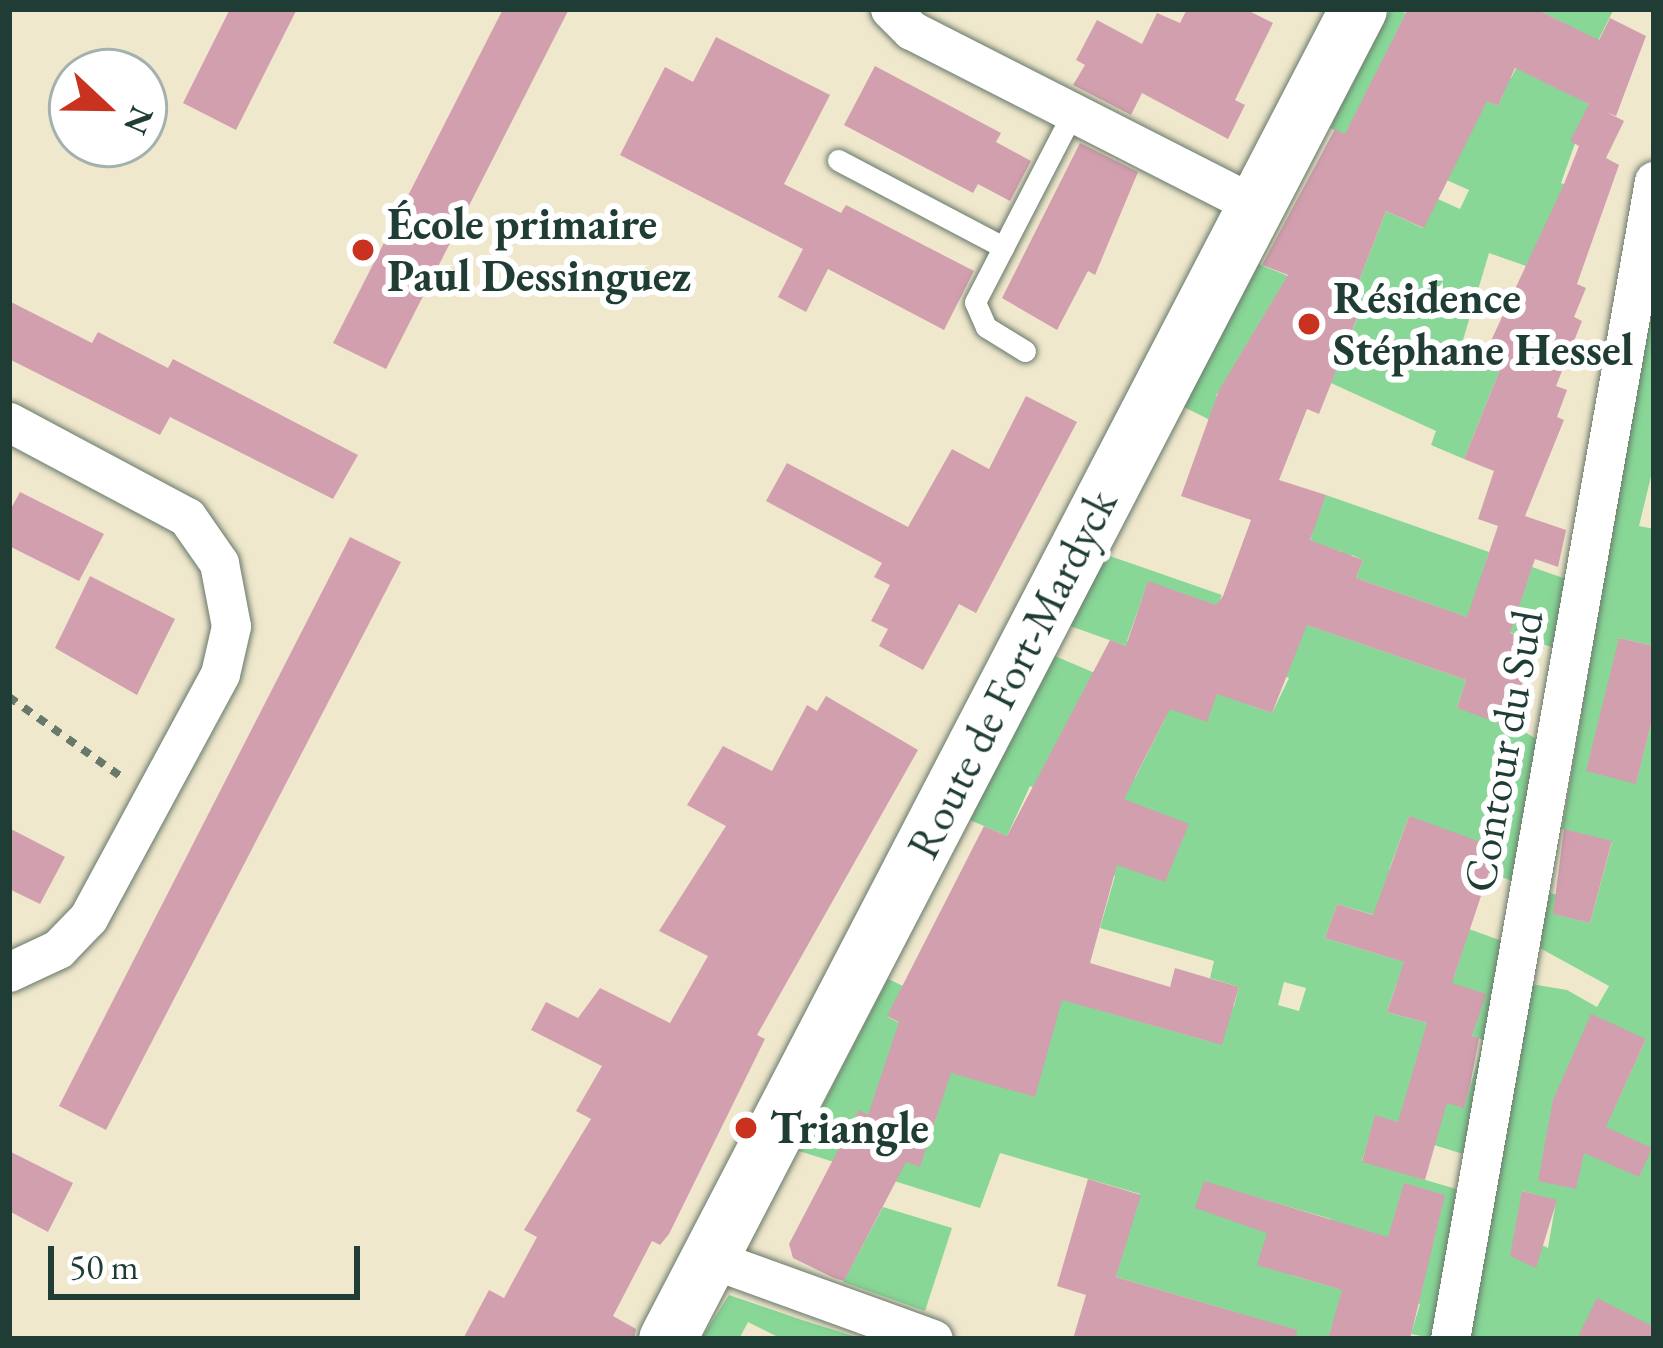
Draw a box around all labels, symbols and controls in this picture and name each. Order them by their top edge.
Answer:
north arrow [48,48,168,168]
text: N [114,100,164,141]
place label: École primaire Paul Dessinguez [387,197,691,303]
marker: École primaire Paul Dessinguez [350,237,376,263]
place label: Résidence Stéphane Hessel [1333,271,1634,377]
marker: Résidence Stéphane Hessel [1296,311,1322,337]
street label: Route de Fort-Mardyck [896,480,1128,868]
street label: Contour du Sud [1452,606,1554,896]
place label: Triangle [770,1101,929,1155]
marker: Triangle [733,1115,759,1141]
scale bar [54,1222,366,1296]
text: 50 m [69,1243,139,1290]

